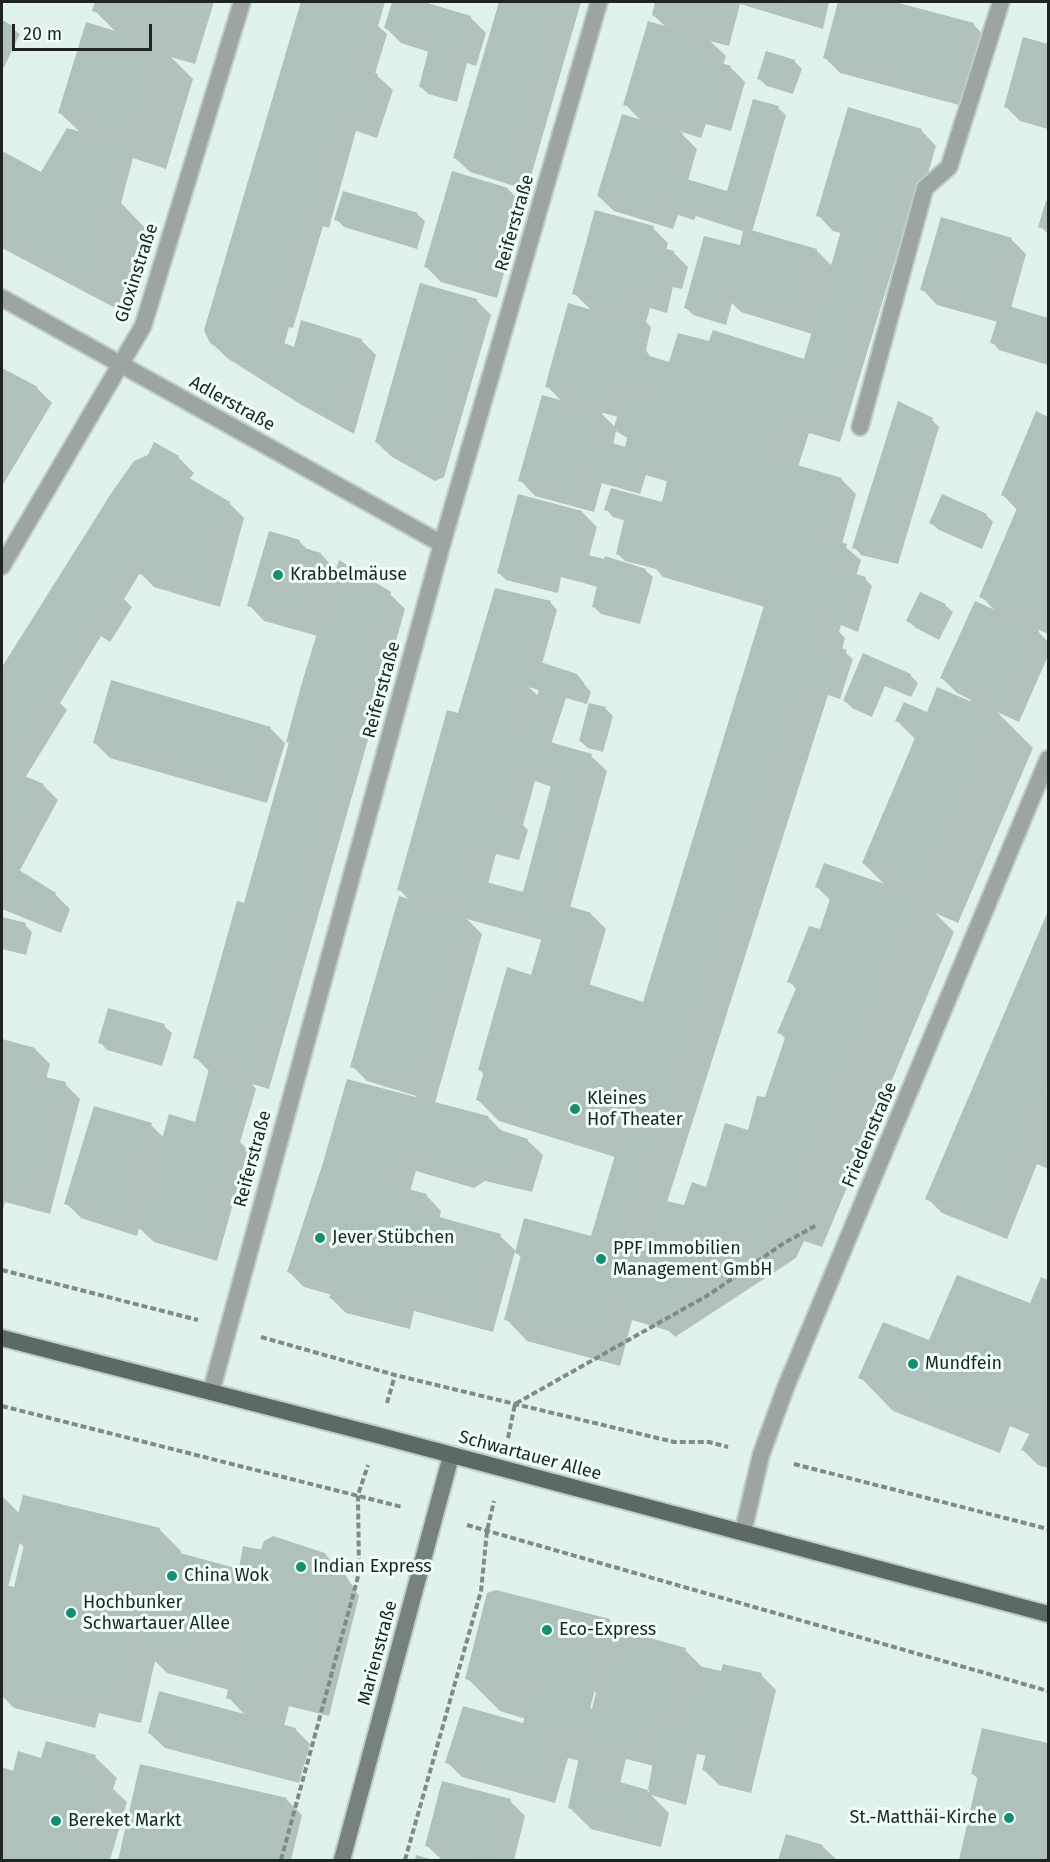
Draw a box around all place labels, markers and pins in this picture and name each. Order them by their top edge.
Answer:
place label: Krabbelmäuse [290,564,407,586]
marker: Krabbelmäuse [271,568,285,582]
place label: Kleines Hof Theater [587,1088,683,1130]
marker: Kleines Hof Theater [568,1102,582,1116]
place label: Jever Stübchen [332,1227,455,1249]
marker: Jever Stübchen [313,1231,327,1245]
place label: PPF Immobilien Management GmbH [613,1238,773,1280]
marker: PPF Immobilien Management GmbH [594,1252,608,1266]
place label: Mundfein [925,1353,1002,1375]
marker: Mundfein [906,1357,920,1371]
place label: Indian Express [313,1556,432,1578]
marker: Indian Express [294,1560,308,1574]
place label: China Wok [184,1565,269,1587]
marker: China Wok [165,1569,179,1583]
place label: Hochbunker Schwartauer Allee [83,1592,230,1634]
marker: Hochbunker Schwartauer Allee [64,1606,78,1620]
place label: Eco-Express [559,1619,656,1641]
marker: Eco-Express [540,1623,554,1637]
place label: St.-Matthäi-Kirche [849,1807,997,1829]
place label: Bereket Markt [68,1810,182,1832]
marker: St.-Matthäi-Kirche [1002,1811,1016,1825]
marker: Bereket Markt [49,1814,63,1828]

